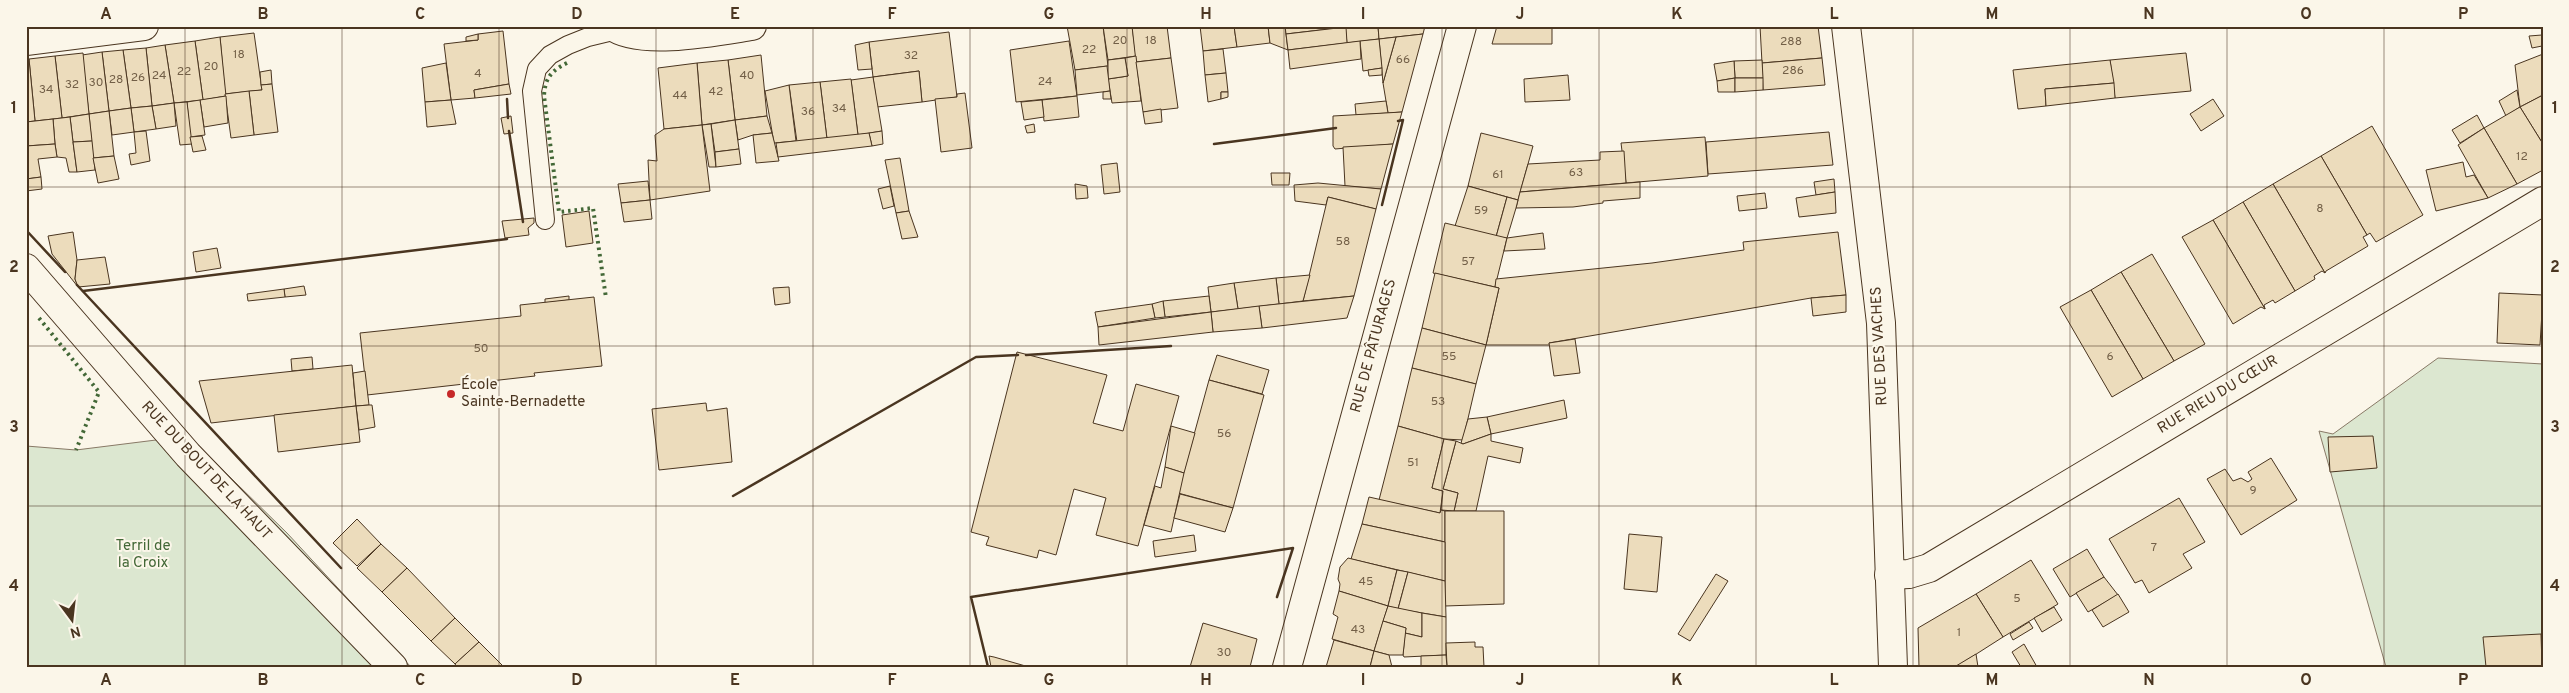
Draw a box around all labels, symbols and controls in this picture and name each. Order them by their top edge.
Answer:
text: A [100,5,112,25]
text: B [257,5,269,25]
text: C [415,5,425,25]
text: D [571,5,583,25]
text: E [730,5,740,25]
text: F [887,5,897,25]
text: G [1044,5,1054,25]
text: H [1200,5,1212,25]
text: I [1361,5,1365,25]
text: J [1516,5,1524,25]
text: K [1671,5,1683,25]
text: L [1829,5,1839,25]
text: M [1986,5,1998,25]
text: N [2143,5,2155,25]
text: O [2300,5,2312,25]
text: P [2458,5,2468,25]
house number: 20 [1112,33,1128,49]
house number: 18 [1145,33,1157,49]
house number: 288 [1780,34,1802,50]
house number: 22 [1082,42,1096,58]
house number: 18 [233,47,245,63]
house number: 32 [904,48,918,64]
house number: 66 [1396,52,1410,68]
house number: 20 [203,59,219,75]
house number: 286 [1782,63,1804,79]
house number: 22 [177,64,191,80]
house number: 4 [474,66,482,82]
house number: 24 [152,68,166,84]
house number: 40 [739,68,755,84]
house number: 26 [131,70,145,86]
house number: 28 [109,72,123,88]
house number: 24 [1038,74,1052,90]
house number: 30 [89,75,103,91]
house number: 32 [65,77,79,93]
house number: 34 [39,82,53,98]
house number: 42 [709,84,723,100]
house number: 44 [673,88,687,104]
text: 1 [11,99,17,119]
text: 1 [2552,99,2558,119]
house number: 34 [832,101,846,117]
house number: 36 [801,104,815,120]
house number: 12 [2516,149,2528,165]
house number: 63 [1569,165,1583,181]
house number: 61 [1492,167,1504,183]
house number: 8 [2316,201,2324,217]
house number: 59 [1474,203,1488,219]
house number: 58 [1336,234,1350,250]
house number: 57 [1461,254,1475,270]
text: 2 [9,258,19,278]
text: 2 [2550,258,2560,278]
street label: RUE DE PÂTURAGES [1346,277,1401,415]
street label: RUE DES VACHES [1867,286,1893,406]
house number: 50 [473,341,489,357]
house number: 55 [1442,349,1456,365]
house number: 6 [2106,349,2114,365]
street label: RUE RIEU DU CŒUR [2154,351,2282,439]
place label: École Sainte-Bernadette [461,375,585,412]
marker: École Sainte-Bernadette [445,388,457,400]
house number: 53 [1431,394,1445,410]
street label: RUE DU BOUT DE LA HAUT [137,398,275,544]
text: 3 [9,418,19,438]
text: 3 [2550,418,2560,438]
house number: 56 [1217,426,1231,442]
house number: 51 [1407,455,1419,471]
house number: 9 [2249,483,2257,499]
park label: Terril de la Croix [116,537,170,573]
house number: 7 [2151,540,2157,556]
house number: 45 [1359,574,1373,590]
text: 4 [9,577,19,597]
text: 4 [2550,577,2560,597]
house number: 5 [2013,591,2021,607]
north arrow [48,596,98,646]
text: N [68,622,82,641]
house number: 43 [1351,622,1365,638]
house number: 1 [1957,625,1961,641]
house number: 30 [1217,645,1231,661]
text: A [100,671,112,691]
text: B [257,671,269,691]
text: C [415,671,425,691]
text: D [571,671,583,691]
text: E [730,671,740,691]
text: F [887,671,897,691]
text: G [1044,671,1054,691]
text: H [1200,671,1212,691]
text: I [1361,671,1365,691]
text: J [1516,671,1524,691]
text: K [1671,671,1683,691]
text: L [1829,671,1839,691]
text: M [1986,671,1998,691]
text: N [2143,671,2155,691]
text: O [2300,671,2312,691]
text: P [2458,671,2468,691]

